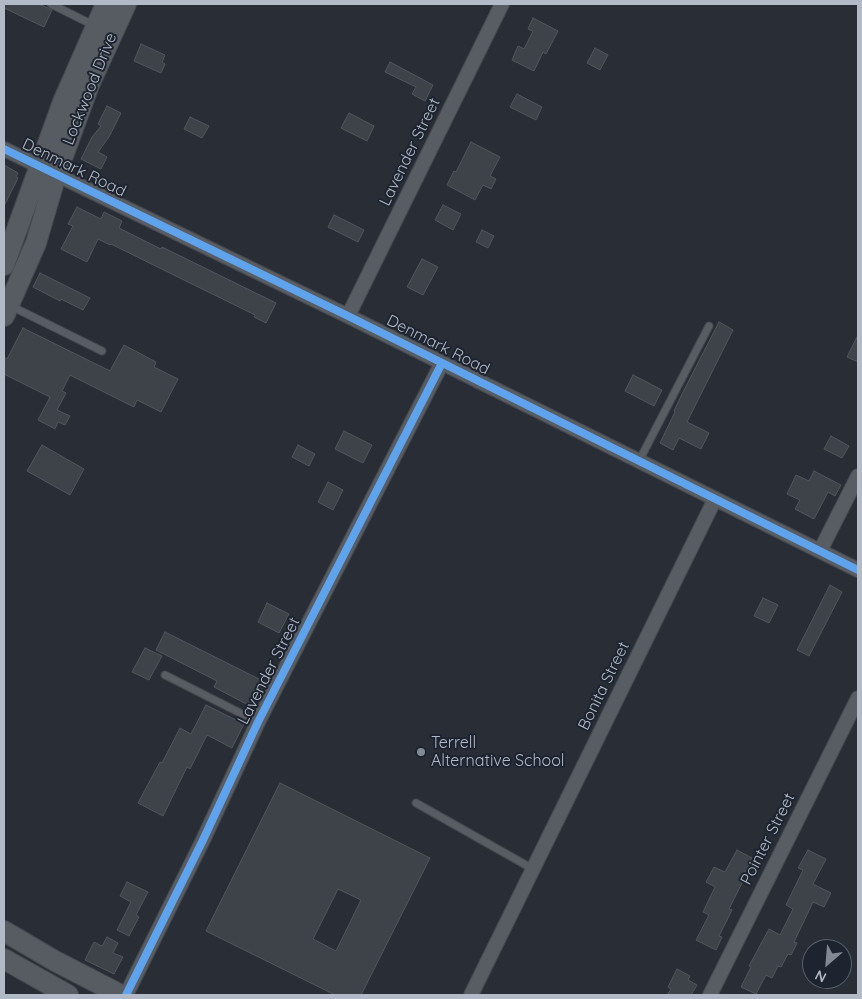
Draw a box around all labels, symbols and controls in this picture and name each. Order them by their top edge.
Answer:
street label: Lockwood Drive [59,30,121,148]
street label: Lavender Street [376,95,444,209]
street label: Denmark Road [19,135,129,201]
street label: Denmark Road [383,311,493,379]
street label: Lavender Street [234,614,304,728]
street label: Bonita Street [574,639,634,733]
place label: Terrell Alternative School [431,733,564,771]
marker: Terrell Alternative School [415,746,427,758]
street label: Pointer Street [737,790,799,888]
north arrow [802,939,852,989]
text: N [812,966,829,987]

